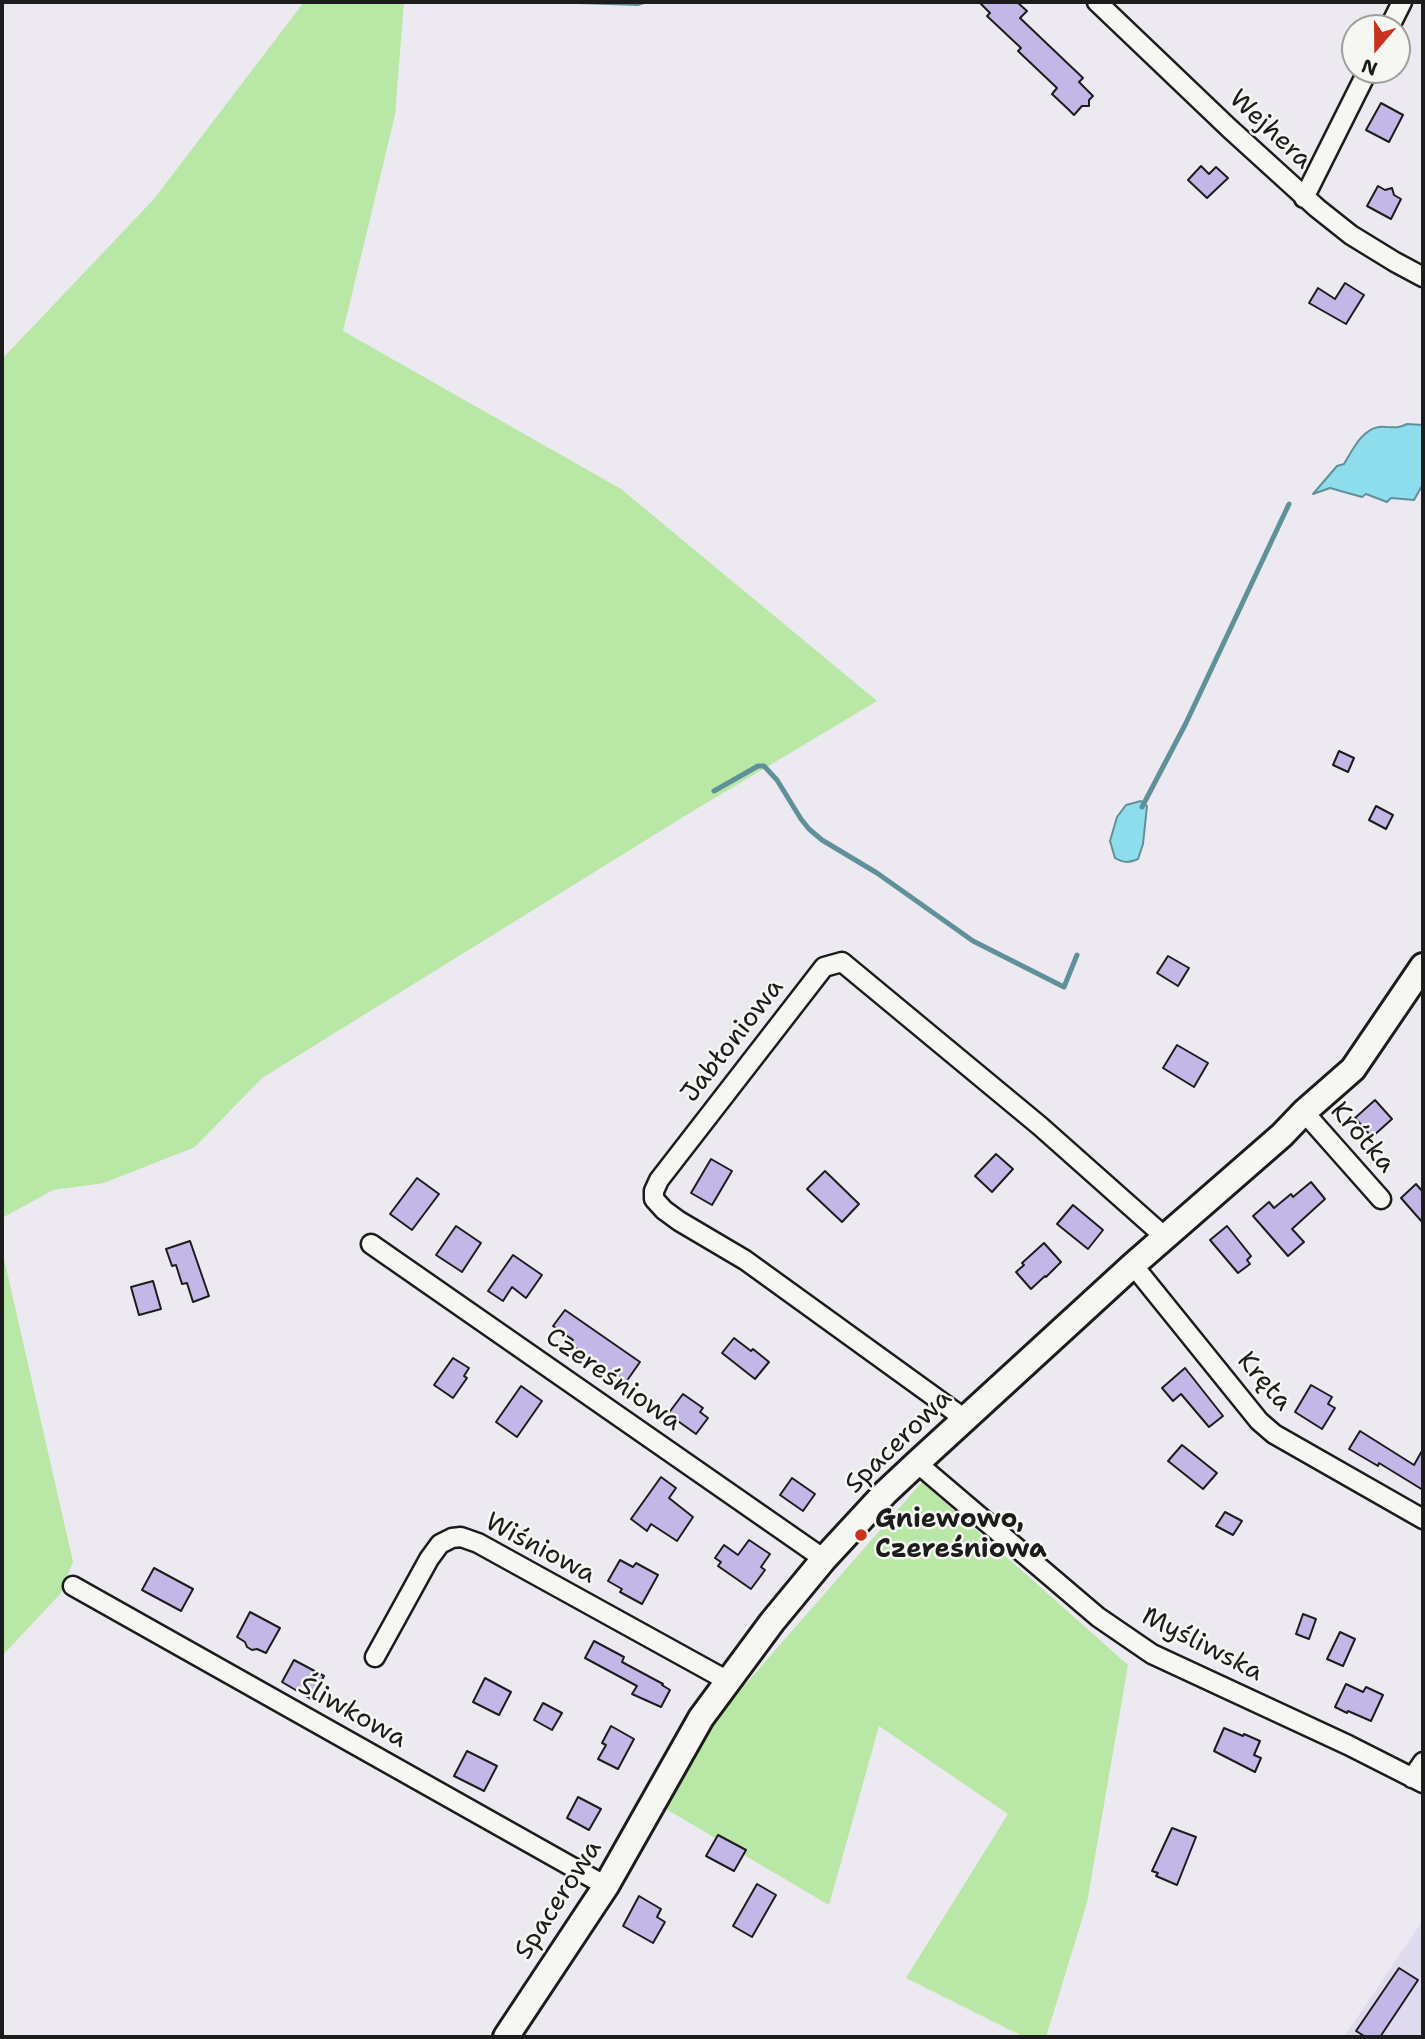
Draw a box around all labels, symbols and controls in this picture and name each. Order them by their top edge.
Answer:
north arrow [1341,14,1411,84]
text: N [1358,53,1381,82]
street label: Wejhera [1222,84,1318,176]
street label: Jabłoniowa [675,973,791,1109]
street label: Krótka [1323,1096,1401,1180]
street label: Czereśniowa [539,1322,687,1438]
street label: Kręta [1230,1346,1298,1418]
street label: Spacerowa [839,1383,959,1501]
place label: Gniewowo, Czereśniowa [875,1504,1047,1566]
street label: Wiśniowa [479,1507,601,1591]
marker: Gniewowo, Czereśniowa [853,1527,869,1543]
street label: Myśliwska [1136,1601,1268,1689]
street label: Śliwkowa [292,1670,412,1756]
street label: Spacerowa [509,1834,609,1966]

